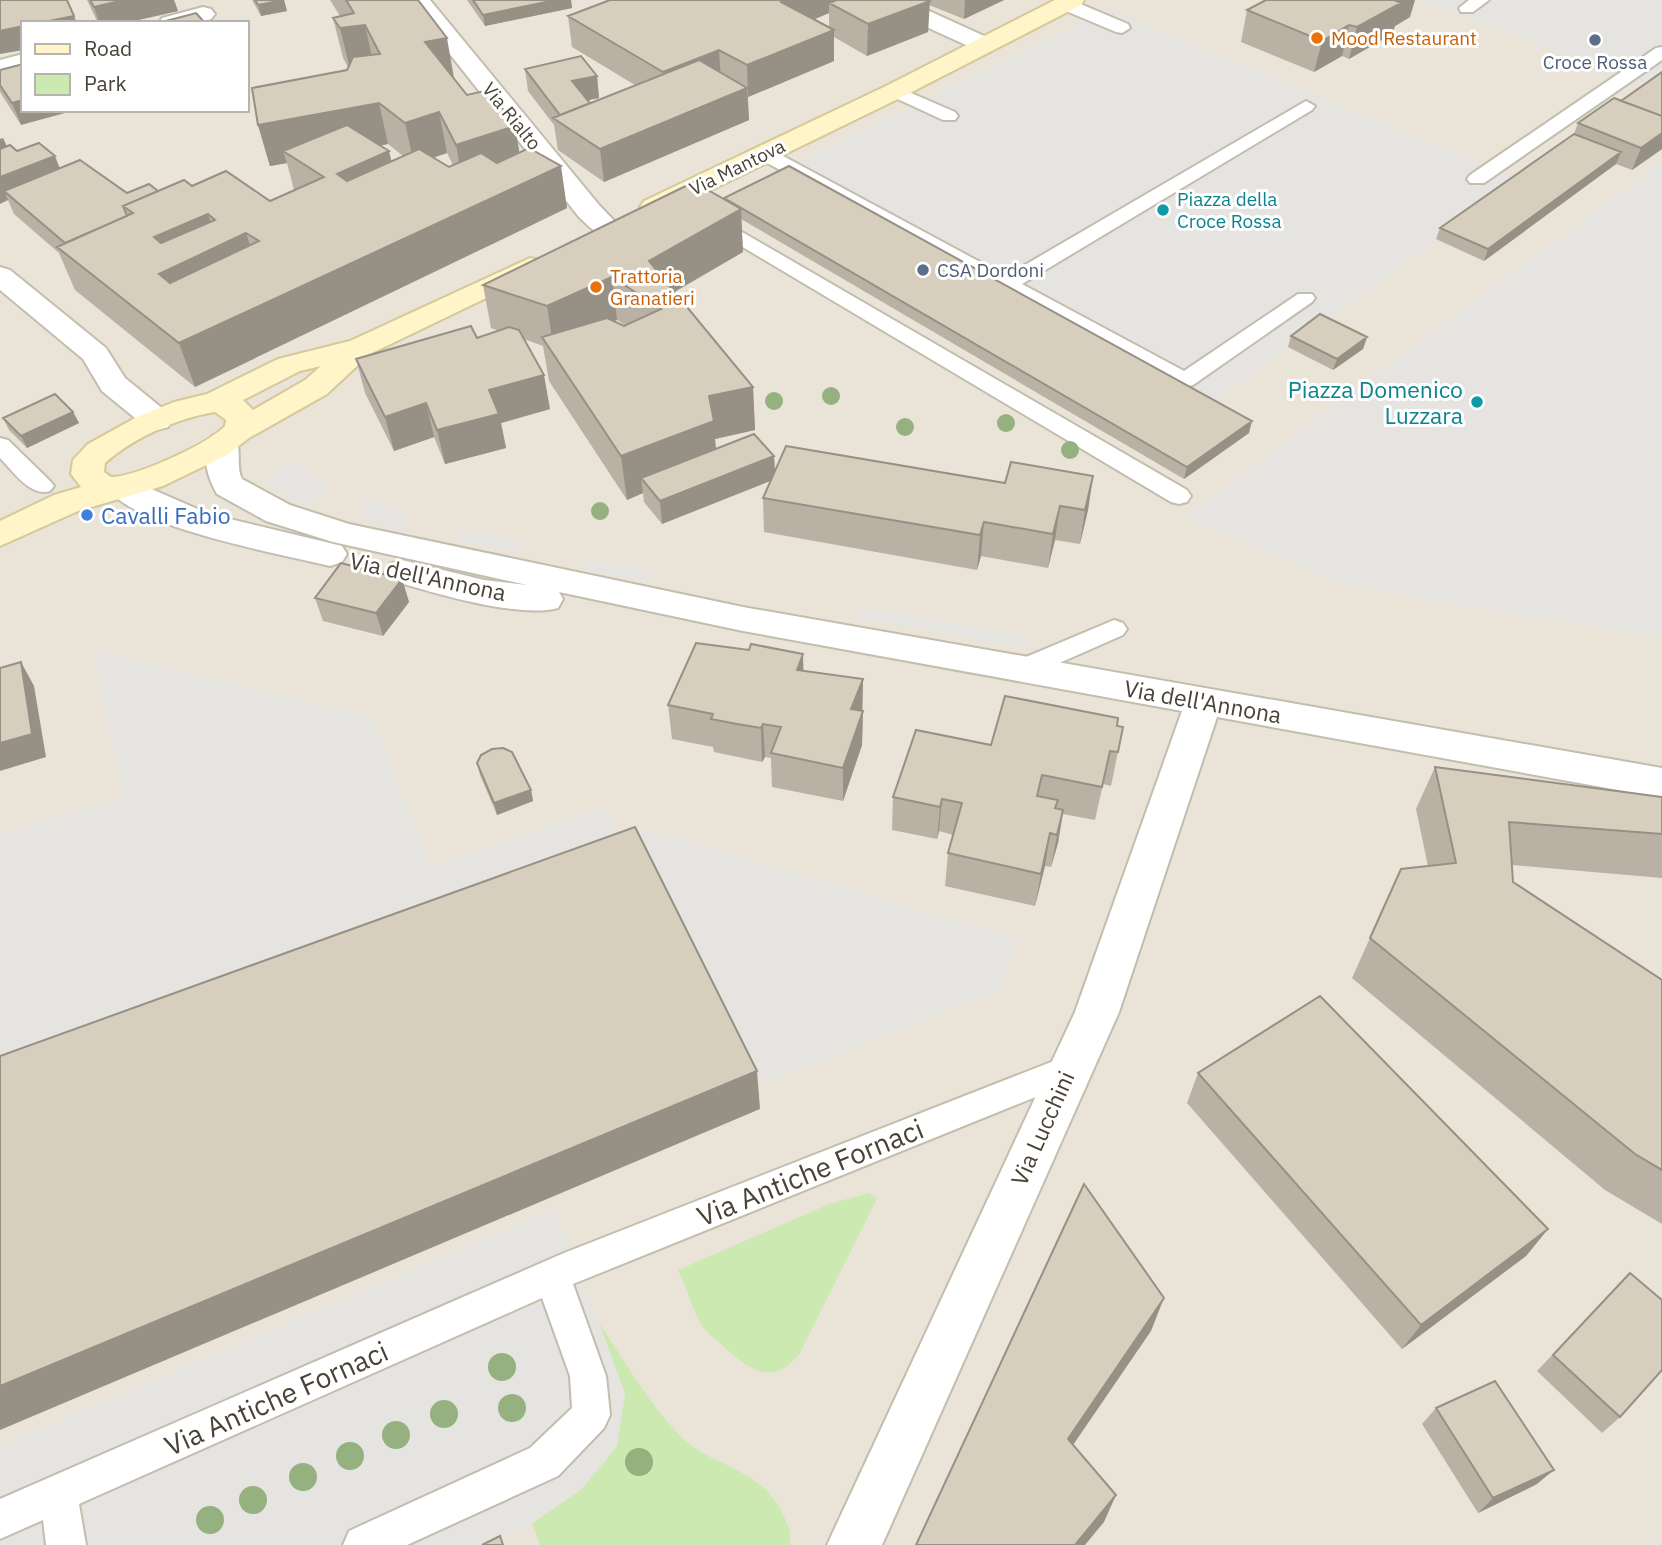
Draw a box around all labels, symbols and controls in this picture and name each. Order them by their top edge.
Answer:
legend [21,21,248,112]
place label: Mood Restaurant [1331,26,1477,50]
marker: Mood Restaurant [1309,30,1325,46]
marker: Croce Rossa [1587,32,1603,48]
text: Road [84,34,132,62]
place label: Croce Rossa [1543,50,1647,74]
text: Park [84,69,127,97]
street label: Via Rialto [477,77,547,155]
street label: Via Mantova [685,133,789,201]
place label: Piazza della Croce Rossa [1177,187,1282,233]
marker: Piazza della Croce Rossa [1155,202,1171,218]
place label: CSA Dordoni [937,258,1044,282]
marker: CSA Dordoni [915,262,931,278]
place label: Trattoria Granatieri [610,264,695,310]
marker: Trattoria Granatieri [588,279,604,295]
place label: Piazza Domenico Luzzara [1288,374,1463,430]
marker: Piazza Domenico Luzzara [1469,394,1485,410]
place label: Cavalli Fabio [101,500,231,530]
marker: Cavalli Fabio [79,507,95,523]
street label: Via dell'Annona [347,545,509,607]
street label: Via dell'Annona [1122,672,1284,730]
street label: Via Lucchini [1003,1066,1081,1190]
street label: Via Antiche Fornaci [691,1110,929,1234]
street label: Via Antiche Fornaci [158,1332,394,1464]

